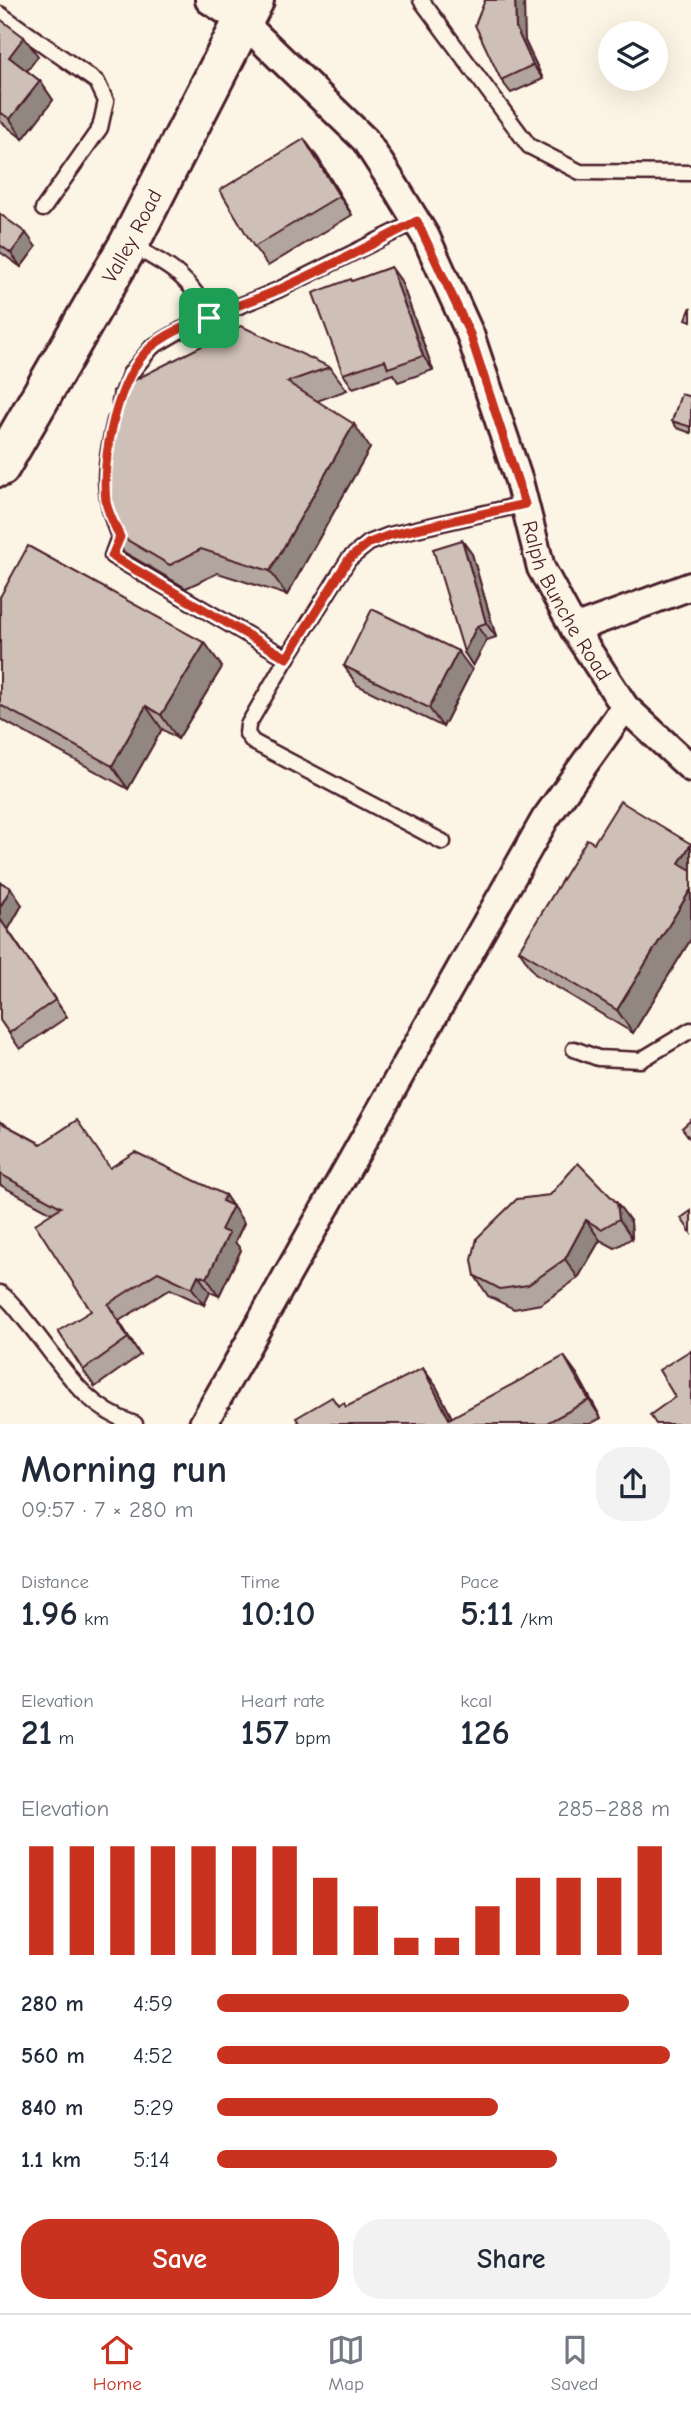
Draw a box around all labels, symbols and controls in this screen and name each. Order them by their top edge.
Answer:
map controls [598,21,668,91]
button: layers [598,21,668,91]
street label: Valley Road [97,185,167,287]
pin [179,288,239,348]
icon: arrive [190,299,228,337]
street label: Ralph Bunche Road [517,518,616,685]
button: share [596,1447,670,1521]
text: Morning run [21,1448,227,1492]
text: 09:57 · 7 × 280 m [21,1496,194,1523]
text: Distance [21,1571,89,1593]
text: Time [241,1571,280,1593]
text: Pace [460,1571,499,1593]
text: 1.96 [21,1593,78,1634]
text: 10:10 [241,1593,315,1634]
text: 5:11 [460,1593,514,1634]
text: km [78,1608,109,1630]
text: /km [514,1608,553,1630]
text: Elevation [21,1690,94,1712]
text: Heart rate [241,1690,324,1712]
text: kcal [460,1690,492,1712]
text: 21 [21,1712,52,1753]
text: 157 [241,1712,289,1753]
text: 126 [460,1712,510,1753]
text: m [52,1727,74,1749]
text: bpm [289,1727,331,1749]
text: Elevation [21,1795,109,1822]
text: 285–288 m [557,1795,670,1822]
text: 280 m [21,1990,84,2017]
text: 4:59 [133,1990,173,2017]
text: 560 m [21,2042,85,2069]
text: 4:52 [133,2042,173,2069]
text: 840 m [21,2094,83,2121]
text: 5:29 [133,2094,174,2121]
text: 1.1 km [21,2146,81,2173]
text: 5:14 [133,2146,170,2173]
button: Save [21,2219,339,2299]
button: Share [353,2219,670,2299]
tab: Home [93,2331,142,2395]
tab: Map [327,2331,365,2395]
tab: Saved [551,2331,598,2395]

